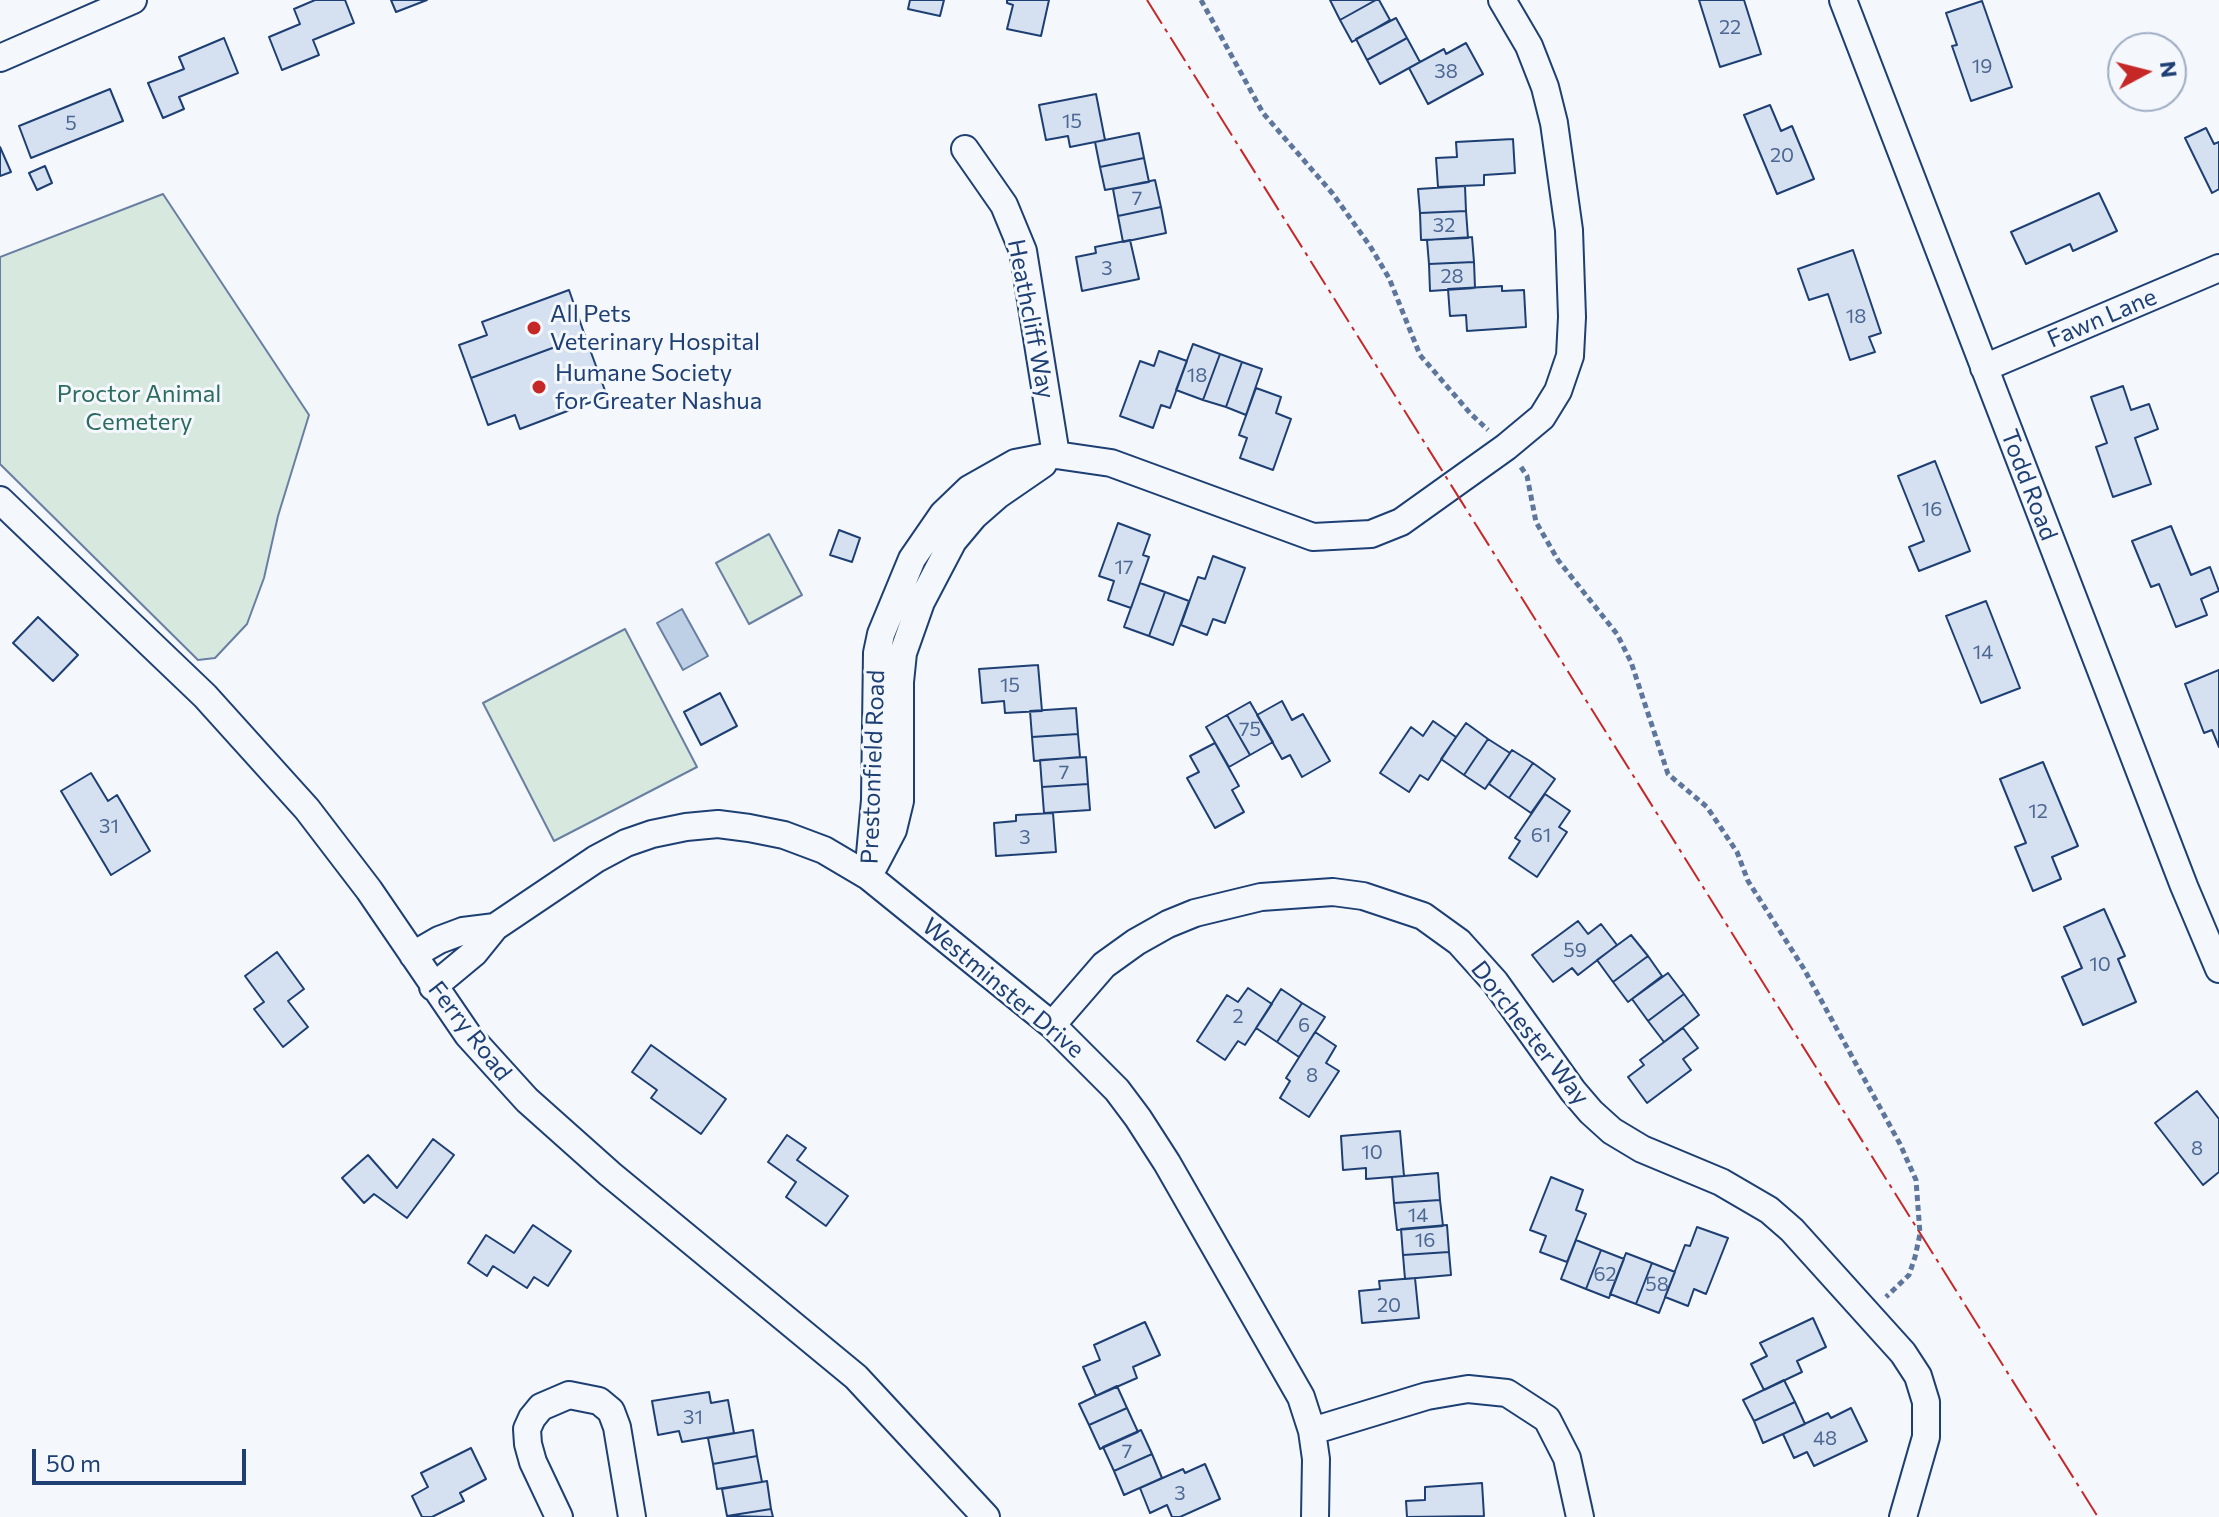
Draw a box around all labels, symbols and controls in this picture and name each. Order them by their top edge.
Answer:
house number: 22 [1719,15,1741,39]
north arrow [2107,32,2187,112]
house number: 19 [1972,54,1992,78]
house number: 38 [1434,59,1458,83]
text: N [2155,59,2184,79]
house number: 15 [1062,109,1082,133]
house number: 5 [65,111,77,135]
house number: 20 [1770,143,1794,167]
house number: 7 [1132,186,1142,210]
house number: 32 [1433,213,1455,237]
street label: Heathcliff Way [1001,237,1061,401]
house number: 3 [1101,256,1113,280]
house number: 28 [1440,264,1464,288]
street label: Fawn Lane [2043,282,2161,354]
place label: All Pets Veterinary Hospital [550,300,760,356]
house number: 18 [1846,304,1866,328]
marker: All Pets Veterinary Hospital [525,319,543,337]
place label: Humane Society for Greater Nashua [555,359,762,415]
house number: 18 [1187,363,1207,387]
marker: Humane Society for Greater Nashua [530,378,548,396]
park label: Proctor Animal Cemetery [57,380,221,436]
street label: Todd Road [1995,426,2063,544]
house number: 16 [1922,497,1942,521]
house number: 17 [1114,555,1134,579]
house number: 14 [1973,640,1993,664]
street label: Prestonfield Road [855,669,891,865]
house number: 15 [1000,673,1020,697]
house number: 75 [1239,717,1261,741]
house number: 7 [1059,760,1069,784]
house number: 12 [2028,799,2048,823]
house number: 31 [99,814,119,838]
house number: 61 [1531,823,1551,847]
house number: 3 [1019,825,1031,849]
street label: Westminster Drive [916,912,1090,1064]
house number: 59 [1563,938,1587,962]
house number: 10 [2089,952,2111,976]
street label: Dorchester Way [1465,955,1595,1111]
street label: Ferry Road [422,976,518,1086]
house number: 2 [1232,1004,1244,1028]
house number: 6 [1298,1013,1310,1037]
house number: 8 [1306,1063,1318,1087]
house number: 8 [2191,1136,2203,1160]
house number: 10 [1361,1140,1383,1164]
house number: 14 [1408,1203,1428,1227]
house number: 16 [1415,1228,1435,1252]
house number: 62 [1593,1262,1617,1286]
house number: 58 [1645,1272,1669,1296]
house number: 20 [1377,1293,1401,1317]
house number: 31 [683,1405,703,1429]
house number: 48 [1813,1426,1837,1450]
scale bar [36,1433,250,1483]
house number: 7 [1122,1439,1132,1463]
text: 50 m [46,1448,101,1477]
house number: 3 [1174,1481,1186,1505]

